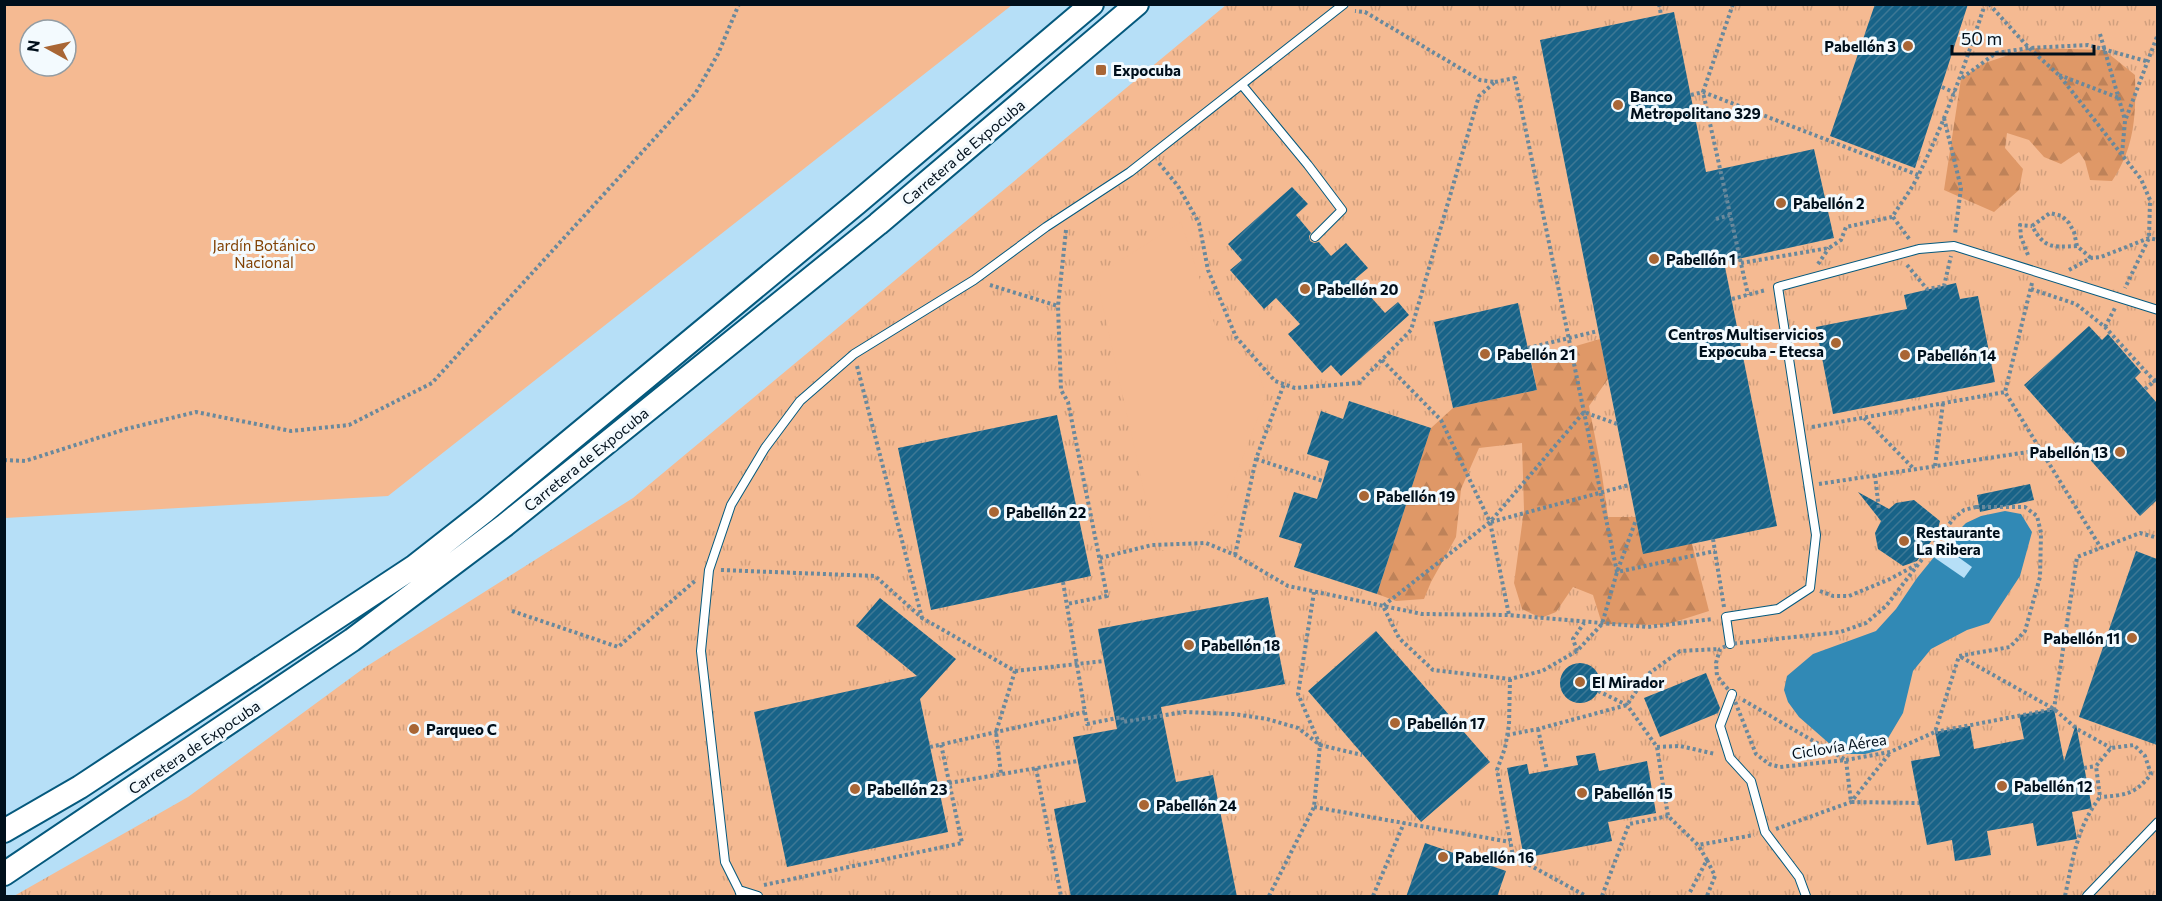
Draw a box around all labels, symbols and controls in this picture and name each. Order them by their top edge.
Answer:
north arrow [18,18,78,78]
scale bar [1952,18,2094,56]
text: 50 m [1961,27,2002,49]
place label: Pabellón 3 [1824,37,1896,55]
text: N [22,39,43,53]
marker: Pabellón 3 [1901,39,1915,53]
place label: Expocuba [1113,61,1181,79]
marker: Expocuba [1094,63,1108,77]
place label: Banco Metropolitano 329 [1630,87,1761,122]
street label: Carretera de Expocuba [898,95,1028,209]
marker: Banco Metropolitano 329 [1611,98,1625,112]
place label: Pabellón 2 [1793,194,1865,212]
marker: Pabellón 2 [1774,196,1788,210]
park label: Jardín Botánico Nacional [212,236,316,271]
place label: Pabellón 1 [1666,250,1736,268]
marker: Pabellón 1 [1647,252,1661,266]
place label: Pabellón 20 [1317,280,1399,298]
marker: Pabellón 20 [1298,282,1312,296]
place label: Centros Multiservicios Expocuba - Etecsa [1668,325,1824,360]
marker: Centros Multiservicios Expocuba - Etecsa [1829,336,1843,350]
place label: Pabellón 21 [1497,345,1575,363]
place label: Pabellón 14 [1917,346,1996,364]
marker: Pabellón 21 [1478,347,1492,361]
marker: Pabellón 14 [1898,348,1912,362]
street label: Carretera de Expocuba [520,403,652,515]
place label: Pabellón 13 [2029,443,2108,461]
marker: Pabellón 13 [2113,445,2127,459]
place label: Pabellón 19 [1376,487,1455,505]
marker: Pabellón 19 [1357,489,1371,503]
place label: Pabellón 22 [1006,503,1086,521]
marker: Pabellón 22 [987,505,1001,519]
place label: Restaurante La Ribera [1916,523,2000,558]
marker: Restaurante La Ribera [1897,534,1911,548]
place label: Pabellón 11 [2043,629,2120,647]
marker: Pabellón 11 [2125,631,2139,645]
place label: Pabellón 18 [1201,636,1280,654]
marker: Pabellón 18 [1182,638,1196,652]
place label: El Mirador [1592,673,1664,691]
marker: El Mirador [1573,675,1587,689]
street label: Carretera de Expocuba [125,696,263,798]
place label: Pabellón 17 [1407,714,1485,732]
marker: Pabellón 17 [1388,716,1402,730]
place label: Parqueo C [426,720,497,738]
marker: Parqueo C [407,722,421,736]
street label: Ciclovía Aérea [1790,730,1888,762]
place label: Pabellón 12 [2014,777,2092,795]
marker: Pabellón 12 [1995,779,2009,793]
place label: Pabellón 23 [867,780,948,798]
marker: Pabellón 23 [848,782,862,796]
place label: Pabellón 15 [1594,784,1673,802]
marker: Pabellón 15 [1575,786,1589,800]
place label: Pabellón 24 [1156,796,1237,814]
marker: Pabellón 24 [1137,798,1151,812]
place label: Pabellón 16 [1455,848,1534,866]
marker: Pabellón 16 [1436,850,1450,864]

